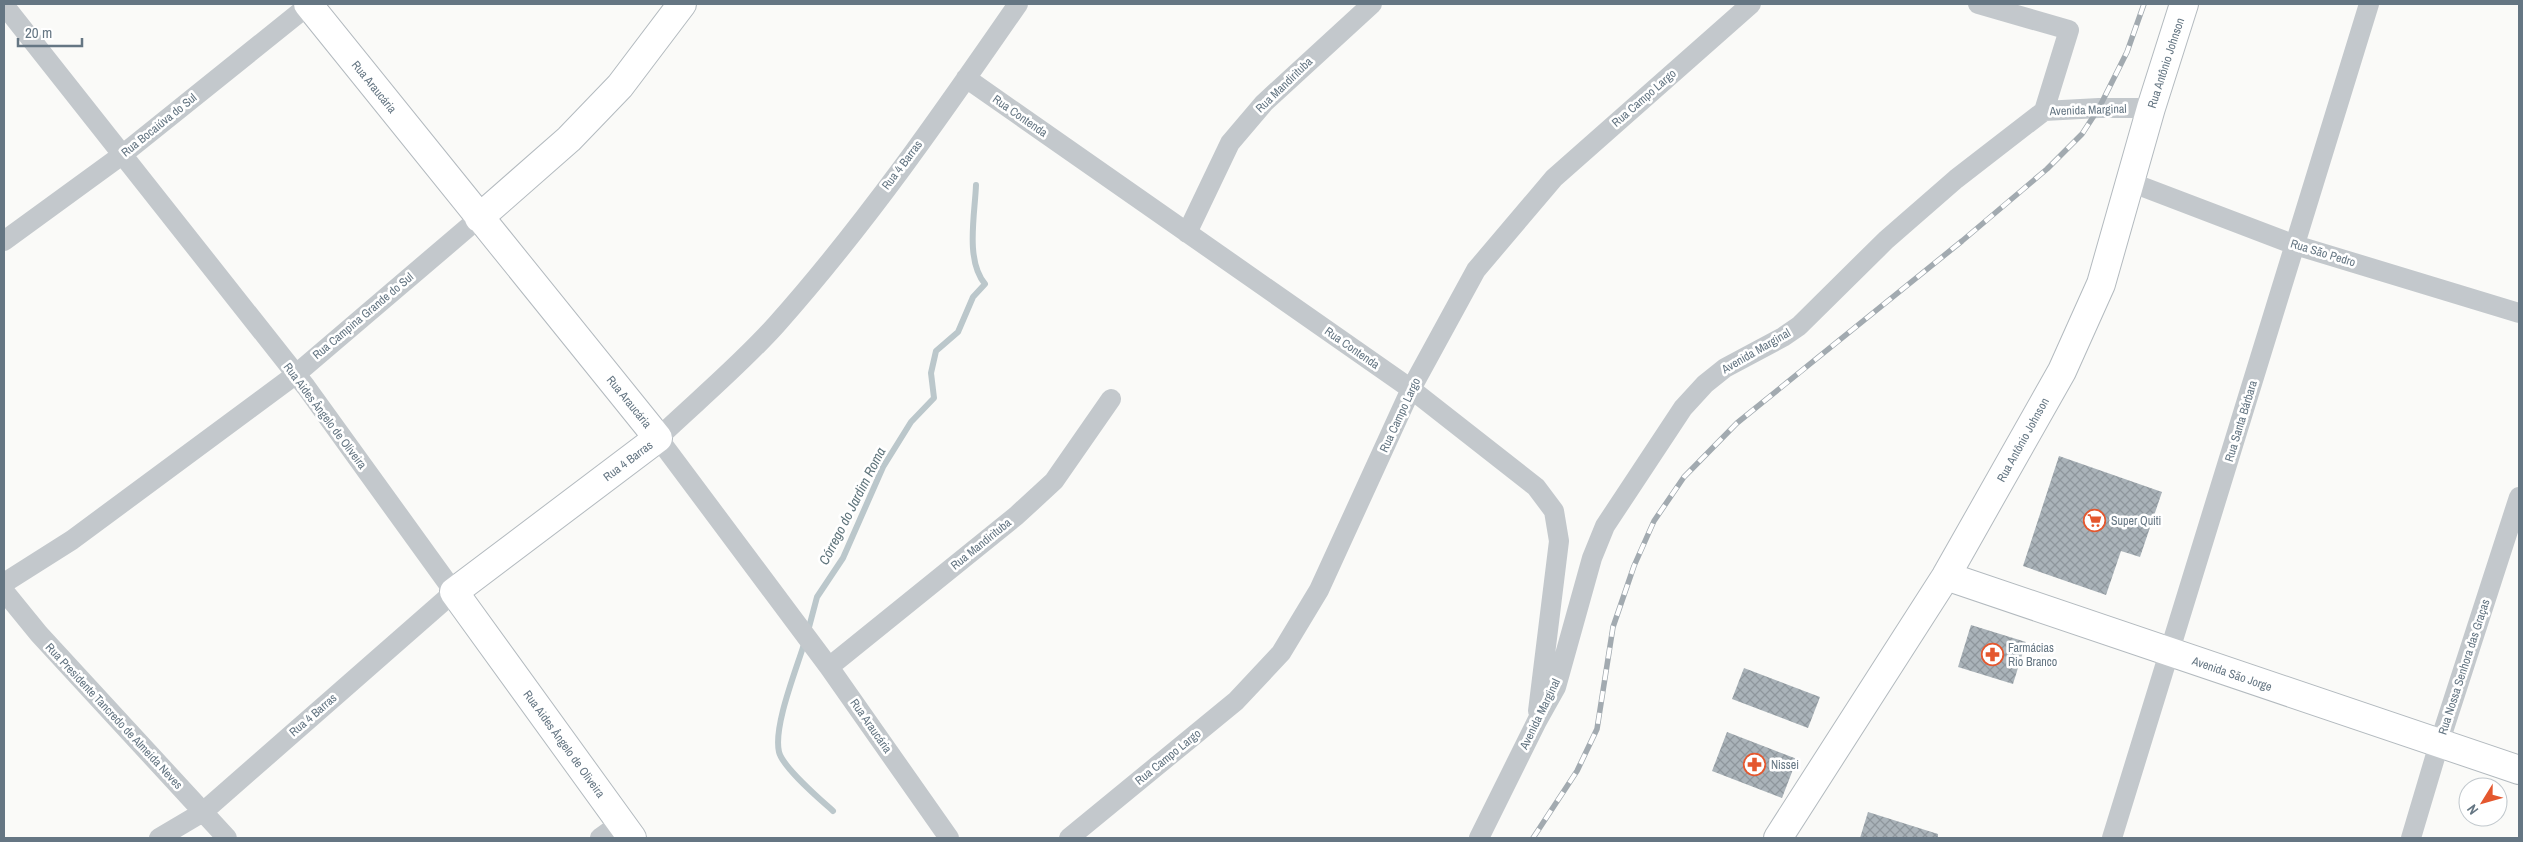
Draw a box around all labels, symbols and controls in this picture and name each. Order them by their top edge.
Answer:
scale bar [18,15,81,47]
street label: Rua Antônio Johnson [2144,16,2188,110]
text: 20 m [25,22,52,43]
street label: Rua Mandirituba [1252,53,1316,116]
street label: Rua Araucária [348,58,400,117]
street label: Rua Campo Largo [1608,66,1680,130]
street label: Rua Bocaiúva do Sul [118,90,200,160]
street label: Rua Contenda [989,91,1051,141]
street label: Avenida Marginal [2048,101,2127,119]
street label: Rua 4 Barras [878,137,926,193]
street label: Rua São Pedro [2288,236,2358,270]
street label: Rua Campina Grande do Sul [309,269,417,363]
street label: Rua Contenda [1321,323,1383,373]
street label: Avenida Marginal [1718,325,1793,378]
street label: Rua Aides Ângelo de Oliveira [280,360,371,473]
street label: Rua Araucária [603,373,655,432]
street label: Rua Campo Largo [1376,375,1424,455]
street label: Rua Santa Bárbara [2221,378,2261,464]
street label: Rua Antônio Johnson [1993,395,2053,485]
street label: Rua 4 Barras [600,437,656,485]
water label: Córrego do Jardim Roma [815,444,889,568]
supermarket icon: Super Quiti [2083,509,2107,533]
place label: Super Quiti [2111,513,2161,529]
street label: Rua Mandirituba [947,514,1015,573]
street label: Rua Nossa Senhora das Graças [2435,597,2494,737]
street label: Rua Presidente Tancredo de Almeida Neves [42,640,186,793]
place label: Farmácias Rio Branco [2008,640,2057,670]
pharmacy icon: Farmácias Rio Branco [1980,643,2004,667]
street label: Avenida São Jorge [2189,653,2274,695]
street label: Avenida Marginal [1516,676,1564,753]
street label: Rua Aides Ângelo de Oliveira [520,687,609,801]
street label: Rua 4 Barras [286,690,340,740]
street label: Rua Araucária [846,696,896,757]
street label: Rua Campo Largo [1132,725,1204,789]
pharmacy icon: Nissei [1743,753,1767,777]
place label: Nissei [1771,757,1799,773]
north arrow [2458,777,2508,827]
text: N [2463,801,2482,819]

